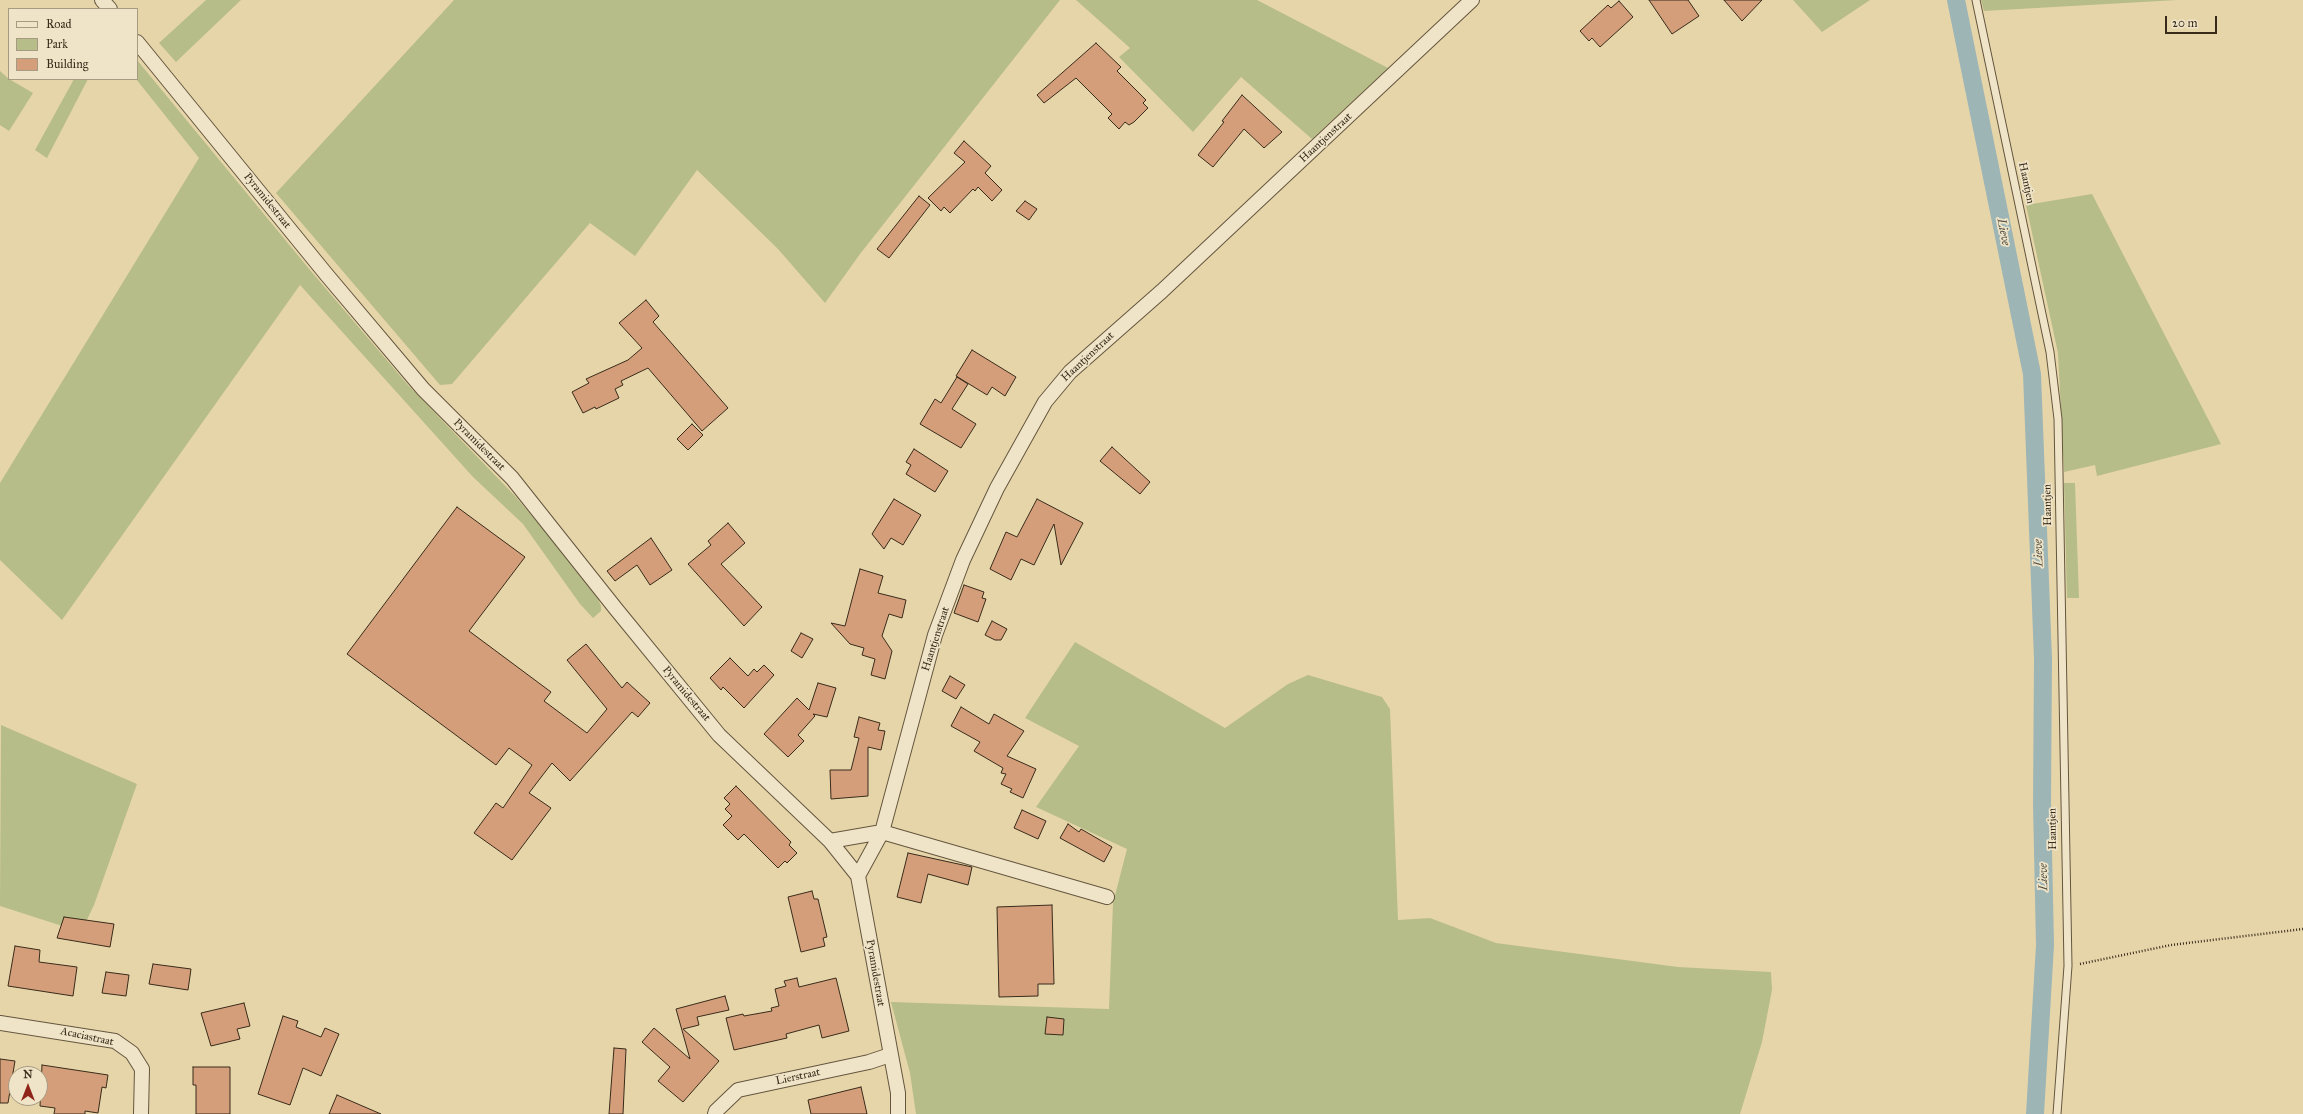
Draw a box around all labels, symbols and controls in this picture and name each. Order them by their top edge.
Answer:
legend [8,8,138,80]
scale bar [2167,8,2219,34]
text: 20 m [2172,16,2198,30]
text: Road [46,17,72,31]
text: Park [46,37,68,51]
text: Building [46,57,88,71]
street label: Haantjenstraat [1297,110,1355,166]
street label: Haantjen [2015,161,2037,205]
street label: Pyramidestraat [241,171,293,231]
water label: Lieve [1993,217,2013,247]
street label: Haantjenstraat [1059,329,1117,385]
street label: Pyramidestraat [450,416,508,474]
street label: Haantjen [2041,484,2055,526]
water label: Lieve [2031,539,2047,567]
street label: Haantjenstraat [919,605,953,673]
street label: Pyramidestraat [659,664,713,724]
street label: Haantjen [2046,808,2060,850]
water label: Lieve [2037,863,2051,891]
street label: Pyramidestraat [863,938,887,1008]
street label: Acaciastraat [59,1025,115,1049]
north arrow [8,1066,48,1106]
street label: Lierstraat [775,1066,821,1088]
text: N [23,1068,33,1081]

